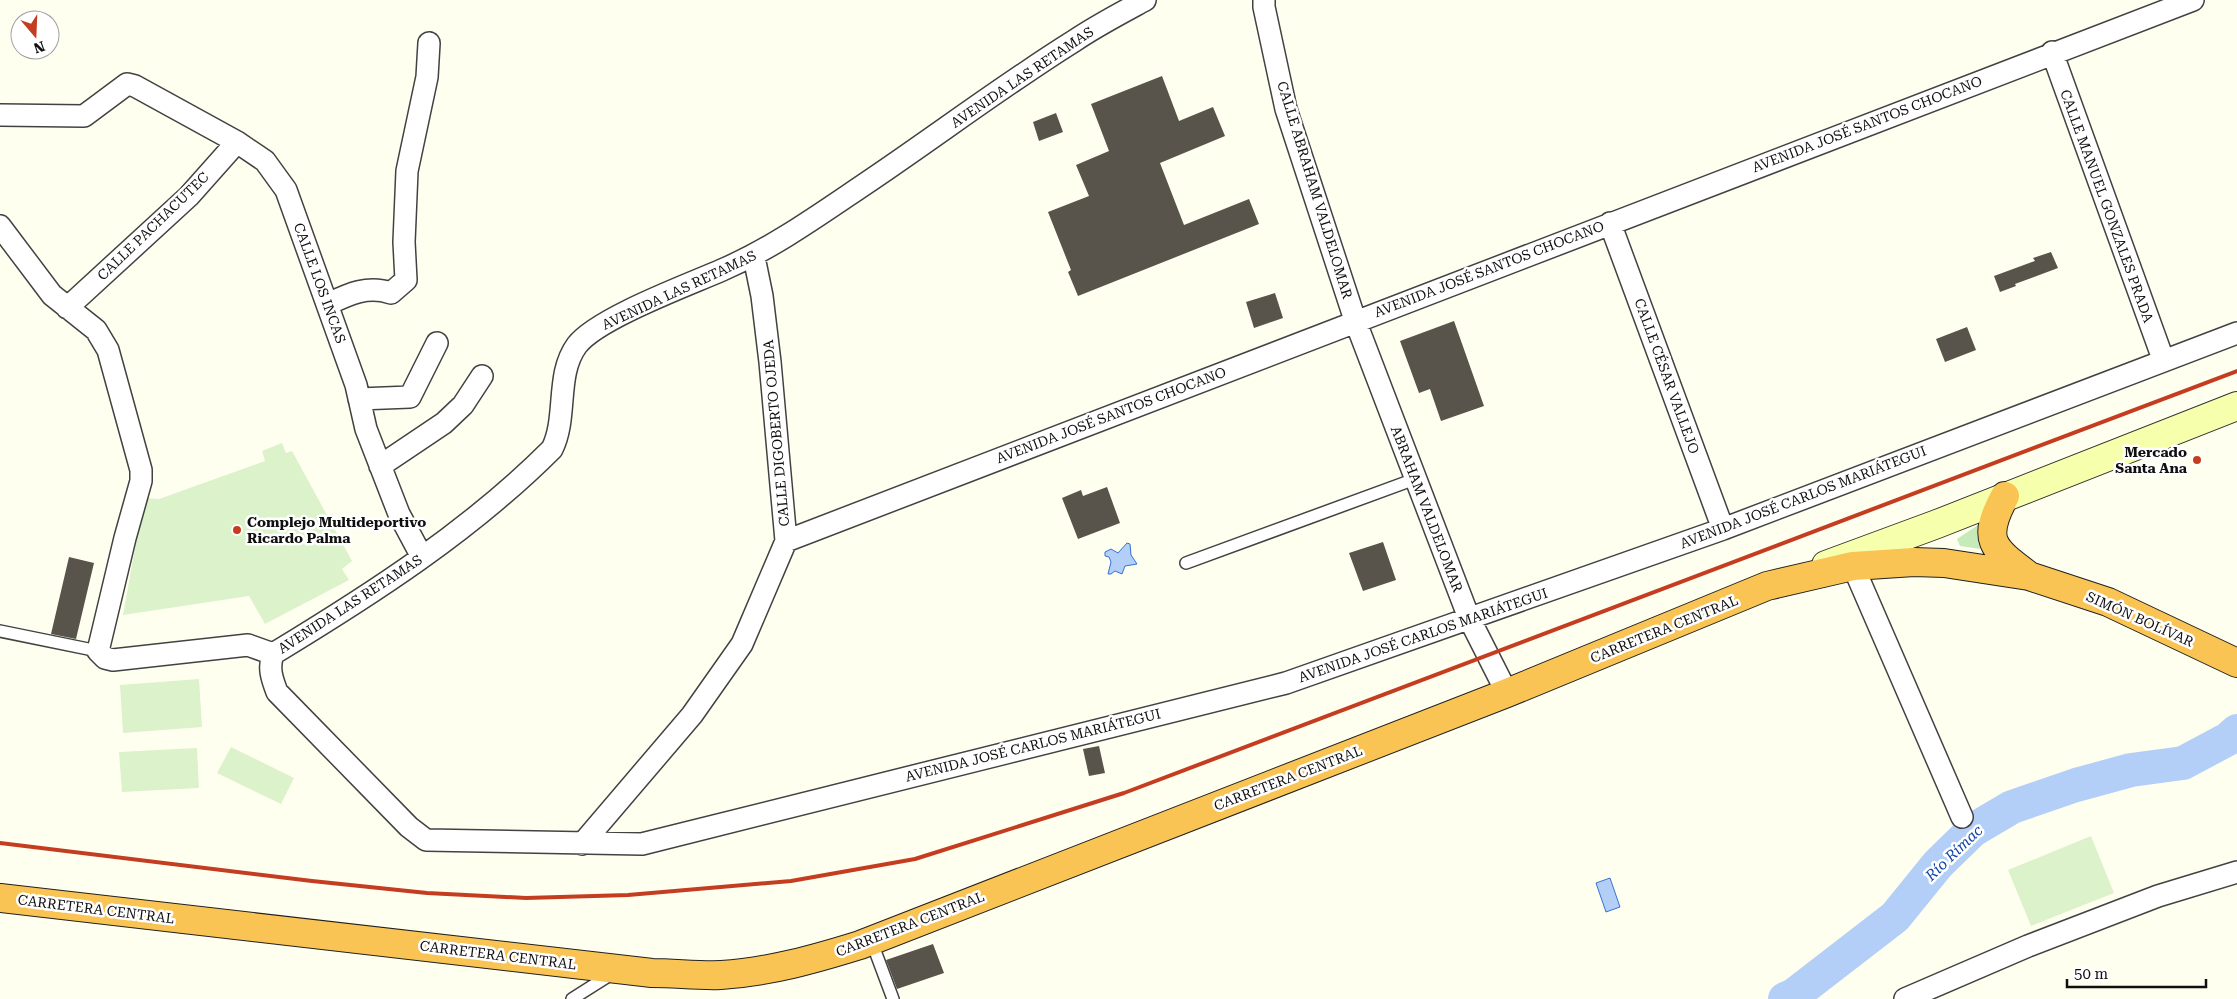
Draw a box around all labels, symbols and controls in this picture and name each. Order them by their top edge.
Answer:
north arrow [10,10,60,60]
street label: AVENIDA LAS RETAMAS [948,23,1097,131]
text: N [31,38,47,57]
street label: AVENIDA JOSÉ SANTOS CHOCANO [1750,73,1984,175]
street label: CALLE ABRAHAM VALDELOMAR [1274,79,1356,301]
street label: CALLE MANUEL GONZALES PRADA [2057,87,2157,325]
street label: CALLE PACHACUTEC [94,169,212,283]
street label: AVENIDA JOSÉ SANTOS CHOCANO [1372,218,1606,320]
street label: CALLE LOS INCAS [291,221,349,346]
street label: AVENIDA LAS RETAMAS [599,247,759,333]
street label: CALLE CÉSAR VALLEJO [1631,296,1703,456]
street label: CALLE DIGOBERTO OJEDA [760,339,792,527]
street label: AVENIDA JOSÉ SANTOS CHOCANO [994,364,1228,466]
street label: ABRAHAM VALDELOMAR [1388,424,1466,595]
street label: AVENIDA JOSÉ CARLOS MARIÁTEGUI [1677,442,1929,552]
place label: Mercado Santa Ana [2115,444,2188,476]
marker: Mercado Santa Ana [2191,454,2203,466]
place label: Complejo Multideportivo Ricardo Palma [247,514,426,546]
marker: Complejo Multideportivo Ricardo Palma [231,524,243,536]
street label: AVENIDA LAS RETAMAS [275,551,425,657]
street label: AVENIDA JOSÉ CARLOS MARIÁTEGUI [1296,585,1550,685]
street label: SIMÓN BOLÍVAR [2084,588,2196,650]
street label: CARRETERA CENTRAL [1588,592,1740,666]
street label: AVENIDA JOSÉ CARLOS MARIÁTEGUI [904,705,1162,785]
street label: CARRETERA CENTRAL [1212,742,1365,814]
water label: Río Rímac [1921,821,1986,885]
street label: CARRETERA CENTRAL [834,888,987,960]
street label: CARRETERA CENTRAL [17,891,175,927]
street label: CARRETERA CENTRAL [419,937,577,973]
scale bar [2067,956,2206,988]
text: 50 m [2074,965,2109,983]

